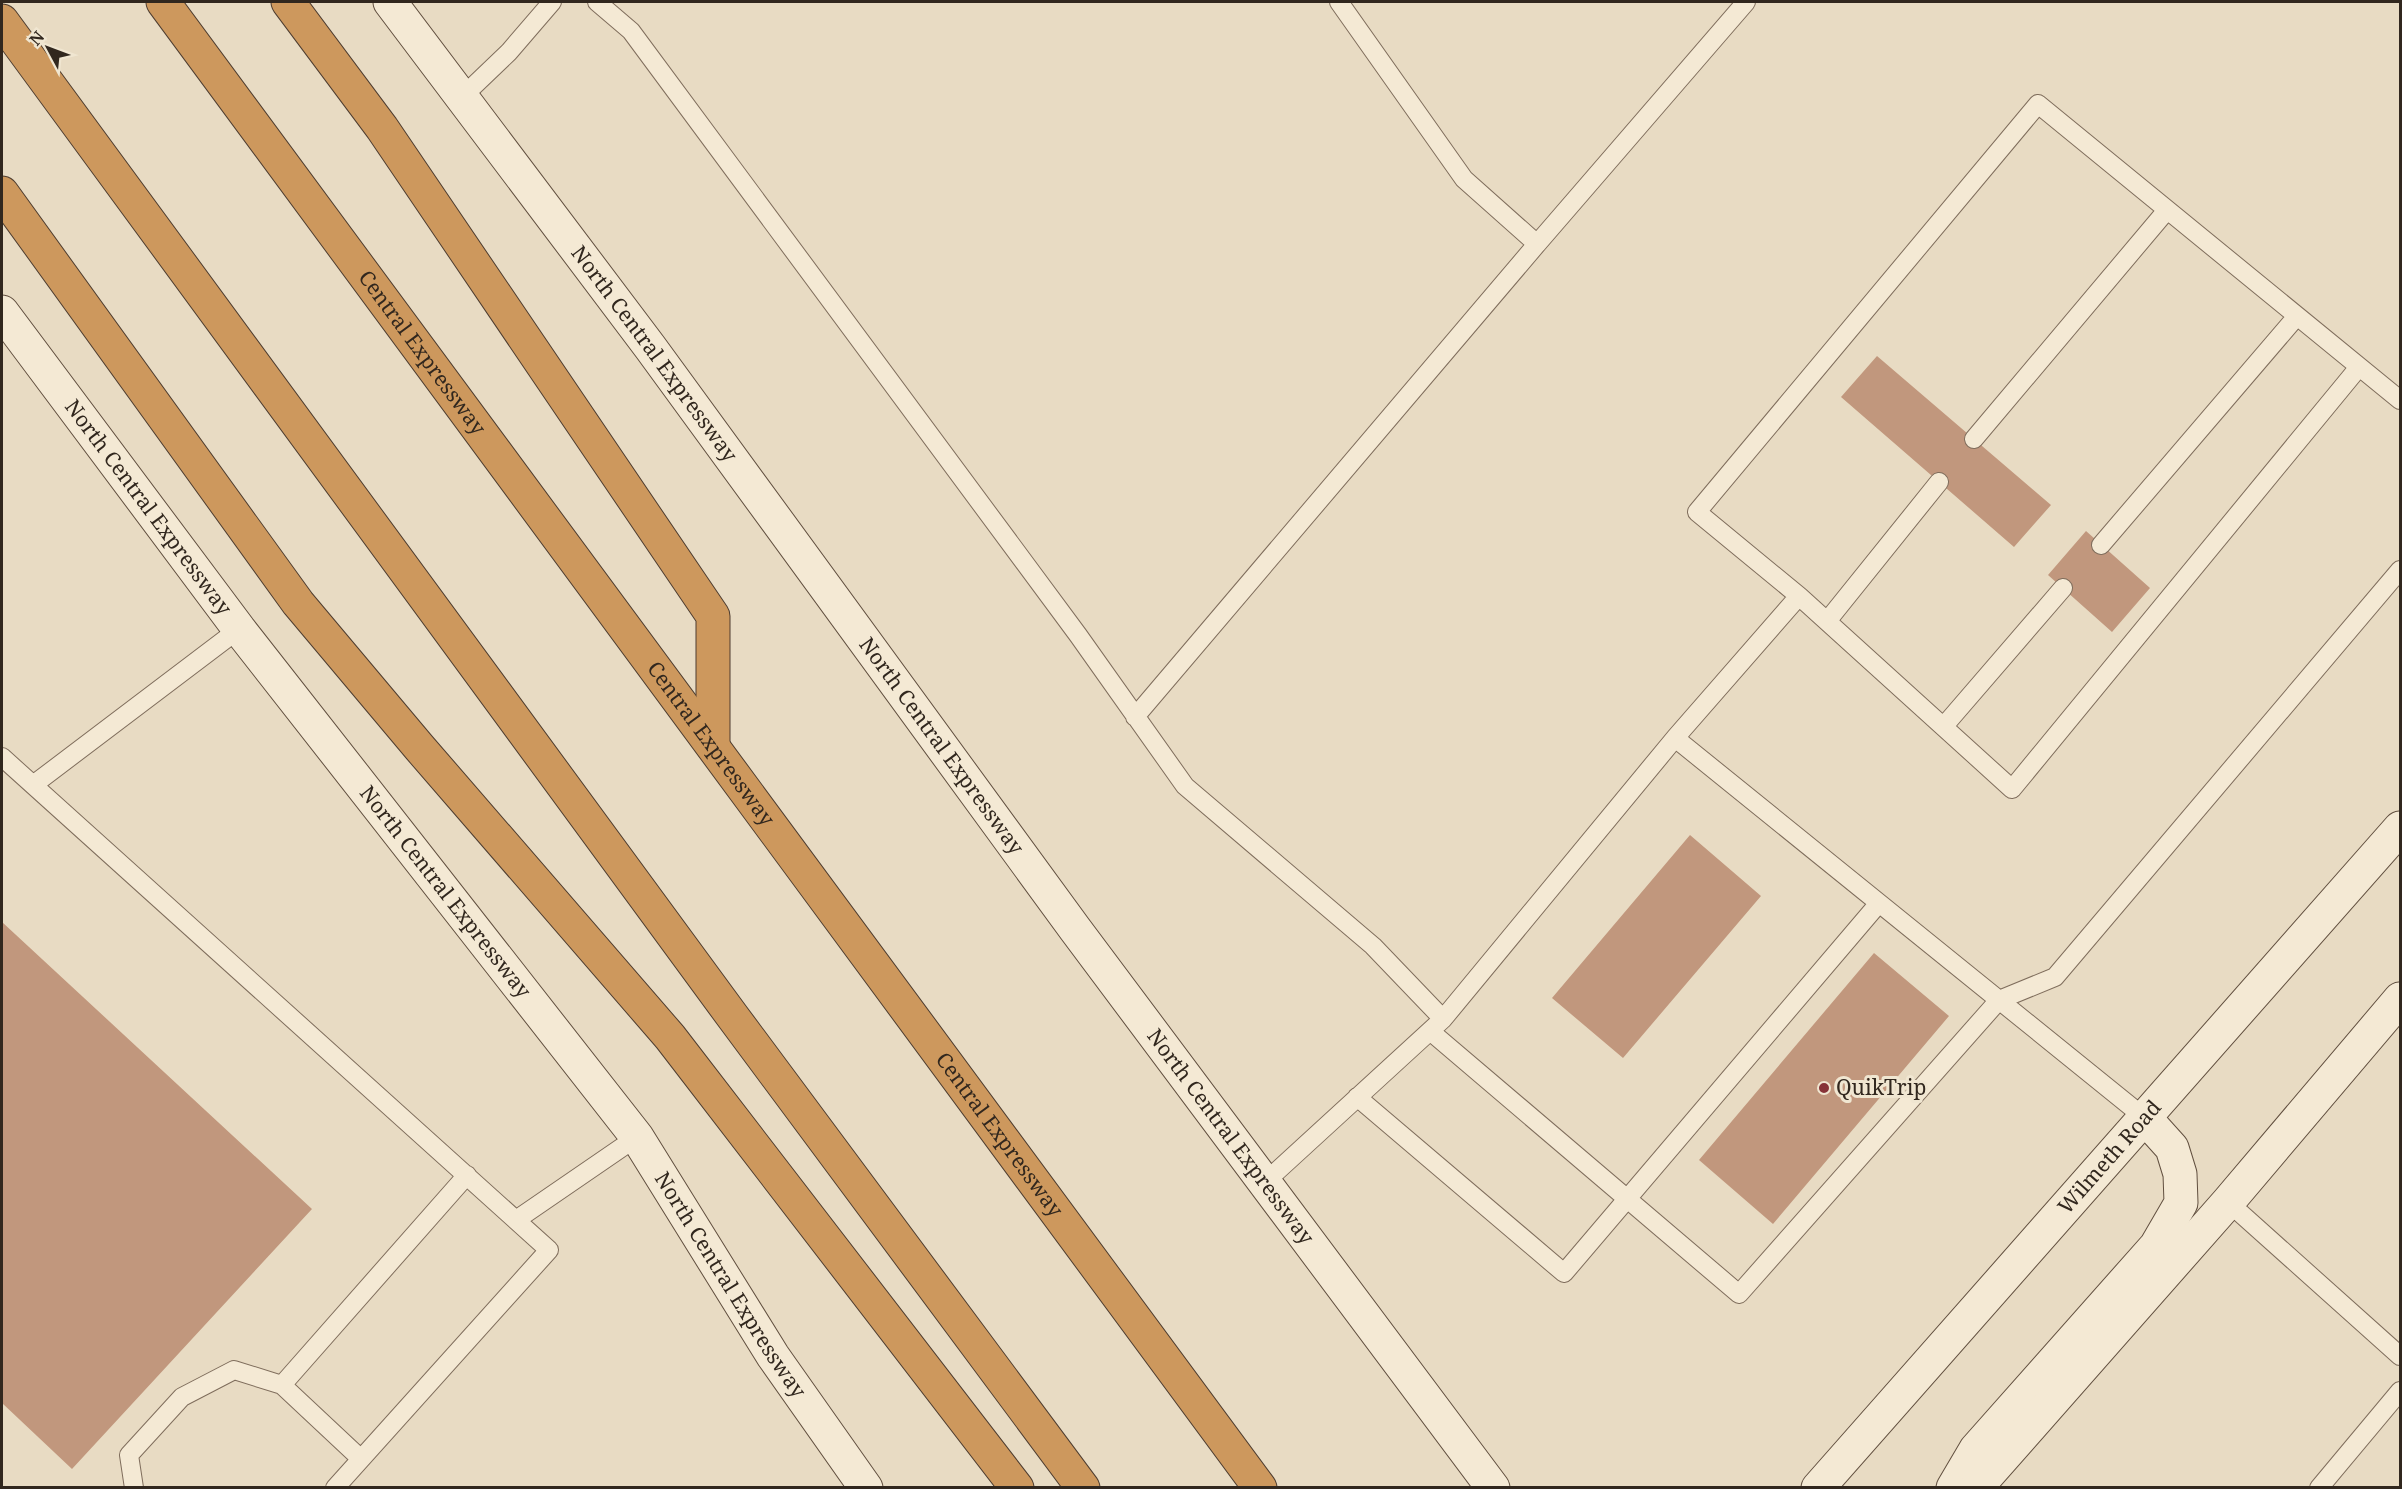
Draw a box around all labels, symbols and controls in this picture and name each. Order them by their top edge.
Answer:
north arrow [18,18,78,78]
text: N [24,26,49,50]
street label: North Central Expressway [565,240,744,467]
street label: Central Expressway [353,264,493,440]
street label: North Central Expressway [59,393,239,620]
street label: North Central Expressway [853,631,1031,860]
street label: Central Expressway [641,655,782,831]
street label: North Central Expressway [354,780,538,1003]
street label: North Central Expressway [1141,1023,1321,1250]
street label: Central Expressway [930,1046,1070,1222]
place label: QuikTrip [1836,1073,1926,1101]
marker: QuikTrip [1817,1081,1831,1095]
street label: Wilmeth Road [2051,1094,2167,1220]
street label: North Central Expressway [649,1166,813,1403]

